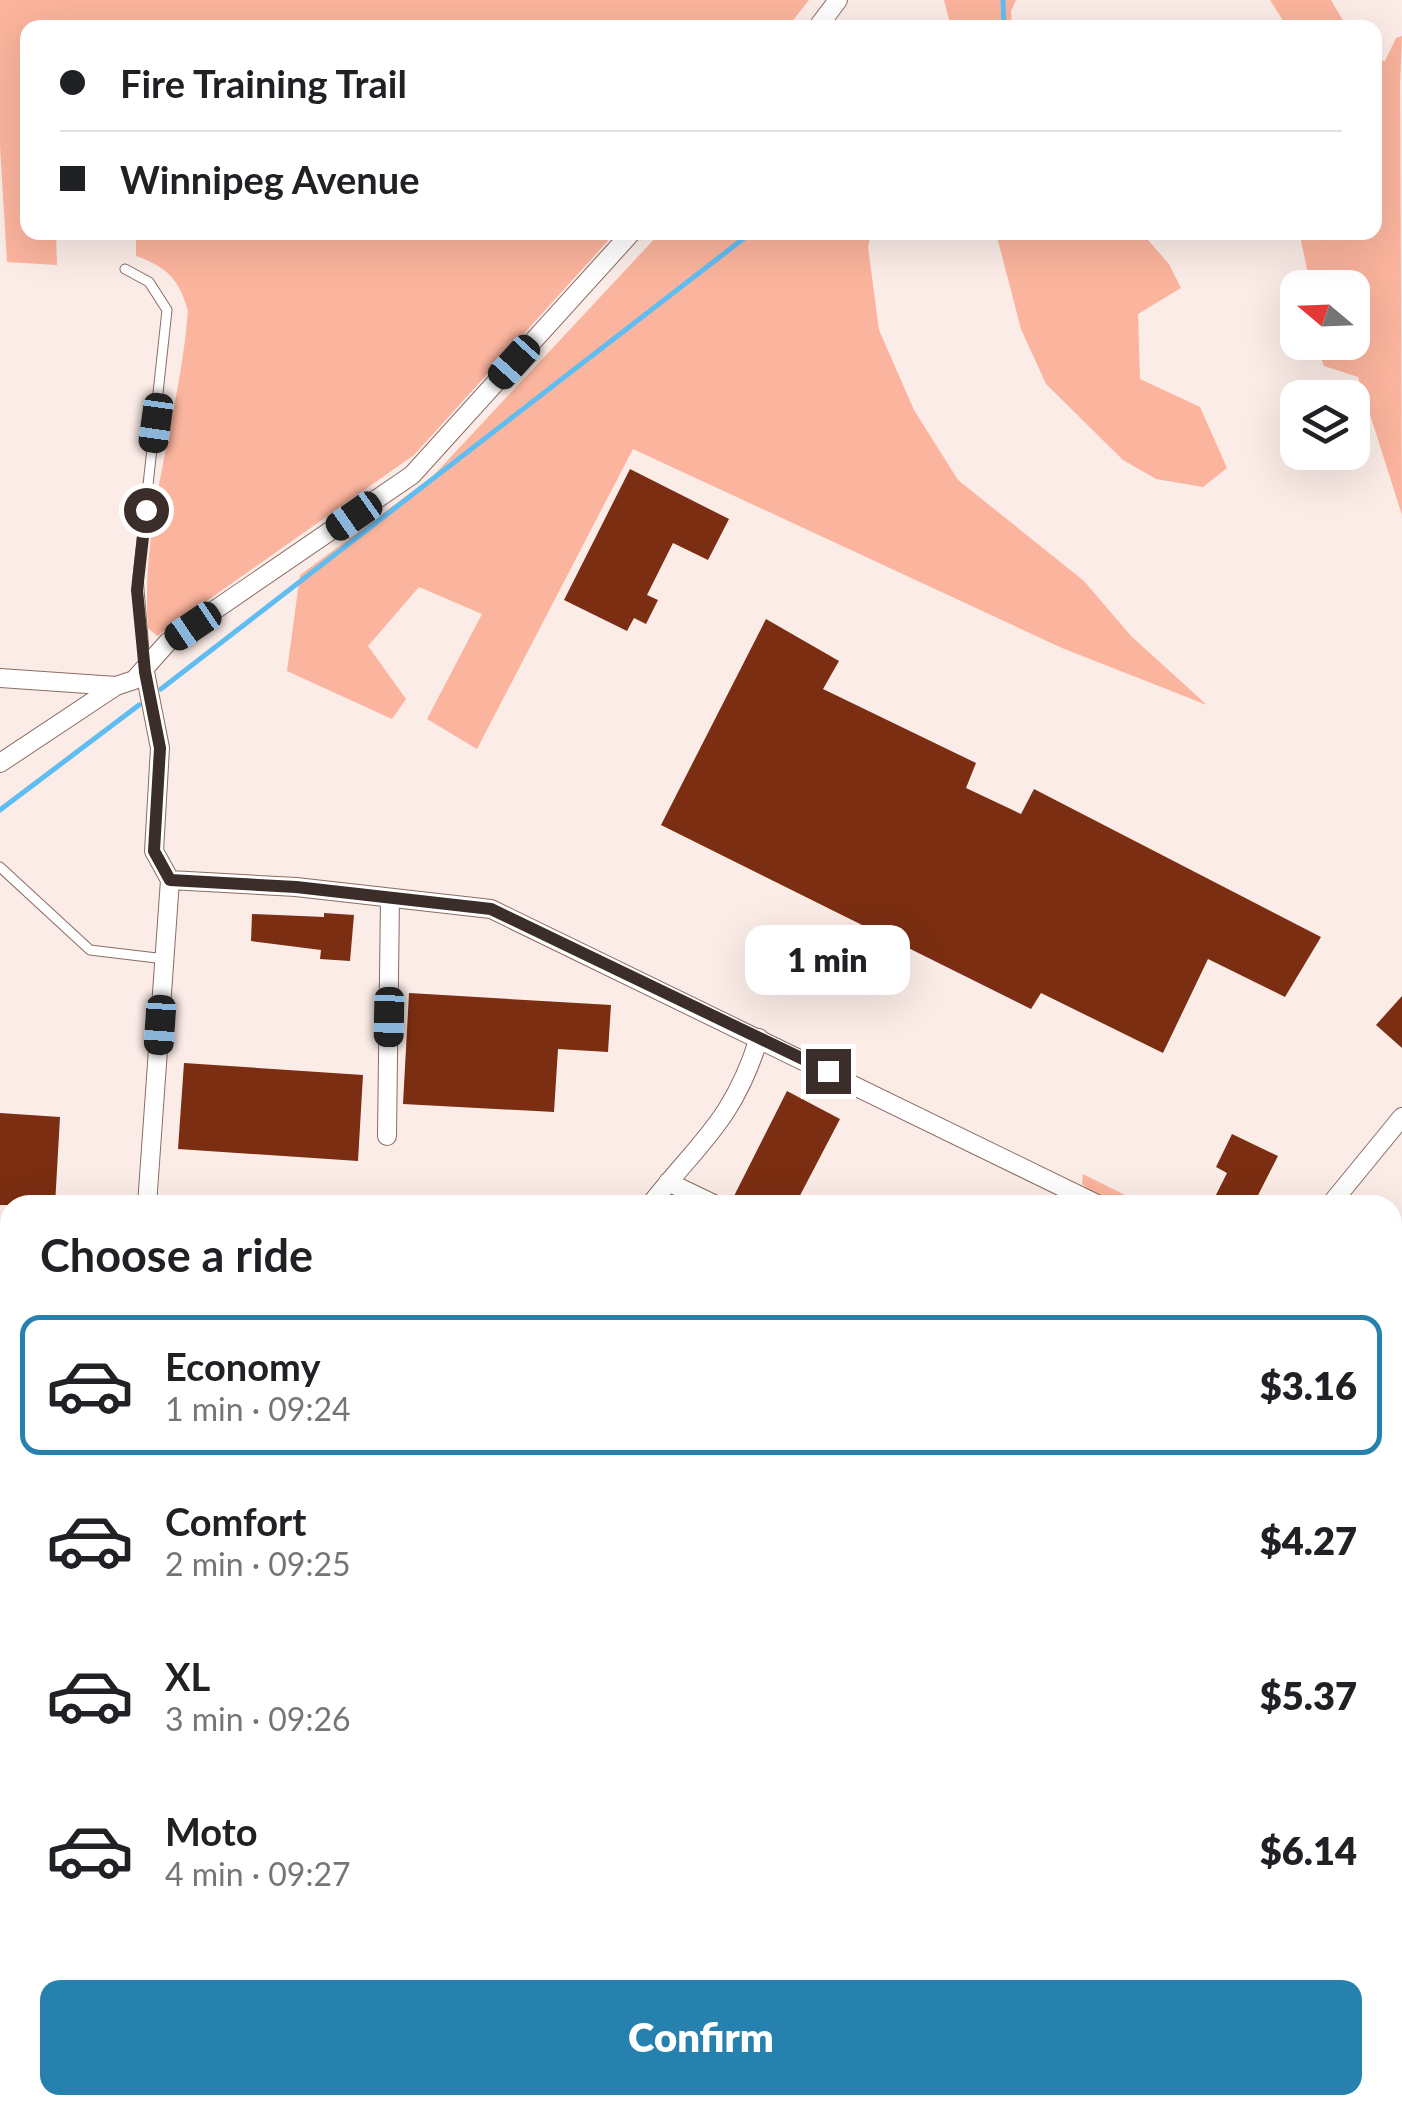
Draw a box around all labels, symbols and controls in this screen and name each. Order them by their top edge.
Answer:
text: Fire Training Trail [120,60,407,106]
text: Winnipeg Avenue [120,156,420,202]
north arrow [1280,270,1370,360]
map controls [1280,270,1370,470]
car [483,330,545,394]
button: layers [1280,380,1370,470]
car [137,391,175,455]
car [321,487,387,545]
route start [124,488,169,533]
car [160,597,226,655]
callout: 1 min [746,926,910,996]
text: 1 min [788,940,867,979]
car [373,987,405,1047]
car [143,994,177,1056]
route end [806,1049,851,1094]
text: Choose a ride [40,1228,313,1282]
icon: car [45,1340,135,1430]
text: Economy [165,1343,320,1389]
text: $3.16 [1260,1362,1357,1408]
text: 1 min · 09:24 [165,1389,351,1428]
icon: car [45,1495,135,1585]
text: Comfort [165,1498,306,1544]
text: $4.27 [1260,1517,1357,1563]
text: 2 min · 09:25 [165,1544,351,1583]
icon: car [45,1650,135,1740]
text: XL [165,1653,210,1699]
text: $5.37 [1260,1672,1357,1718]
text: 3 min · 09:26 [165,1699,351,1738]
icon: car [45,1805,135,1895]
text: Moto [165,1808,258,1854]
text: $6.14 [1260,1827,1357,1873]
text: 4 min · 09:27 [165,1854,351,1893]
button: Confirm [40,1980,1362,2095]

